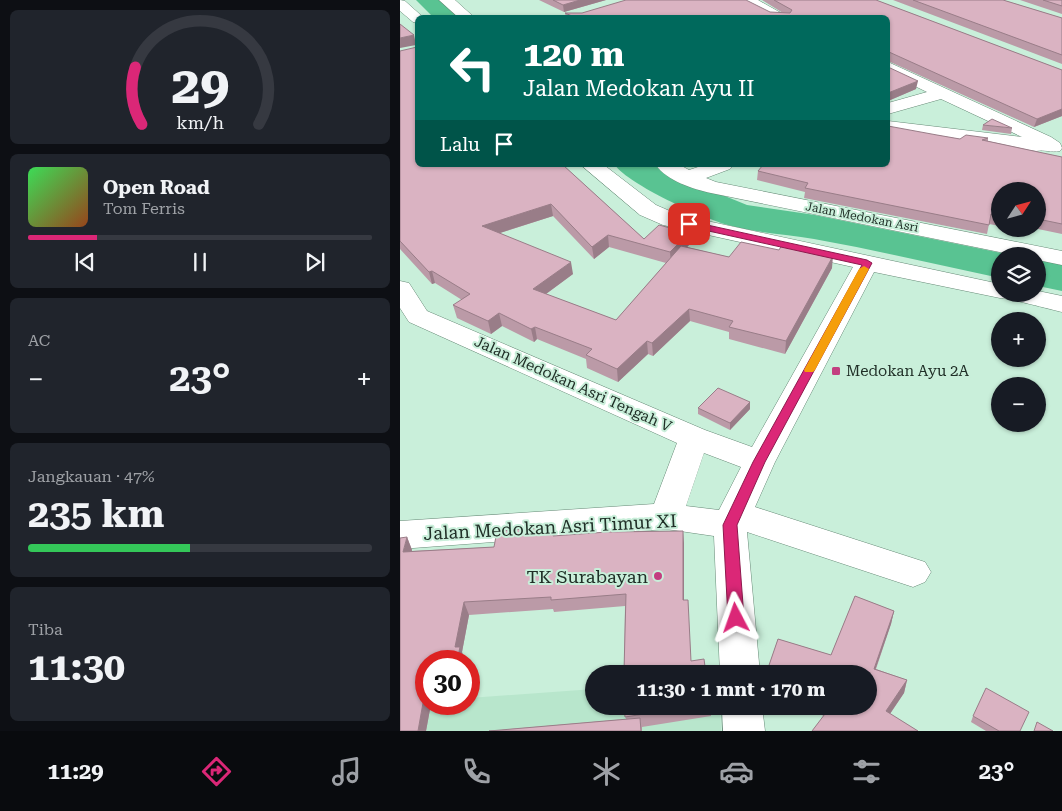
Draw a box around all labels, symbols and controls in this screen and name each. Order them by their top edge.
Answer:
text: 120 m [523,34,624,75]
icon: left [440,35,505,100]
text: 29 [171,55,229,116]
text: Jalan Medokan Ayu II [523,76,754,101]
text: km/h [176,112,224,133]
icon: arrive [490,130,518,158]
text: Lalu [440,133,480,156]
text: Open Road [103,176,210,199]
north arrow [991,182,1046,238]
map controls [991,182,1046,432]
text: Tom Ferris [103,199,185,218]
street label: Jalan Medokan Asri [804,199,920,235]
pin [668,203,710,245]
icon: arrive [675,210,703,238]
button: layers [991,247,1046,302]
icon: previous [71,248,99,276]
icon: pause [186,248,214,276]
icon: next [301,248,329,276]
button: + [991,312,1046,367]
text: AC [28,331,50,350]
street label: Jalan Medokan Asri Tengah V [471,332,675,436]
text: 23° [169,356,231,400]
place label: Medokan Ayu 2A [846,362,969,380]
text: − [28,363,44,396]
text: + [356,363,372,396]
marker: Medokan Ayu 2A [830,365,842,377]
button: − [991,377,1046,432]
text: Jangkauan · 47% [28,467,154,486]
text: 235 km [28,492,164,536]
street label: Jalan Medokan Asri Timur XI [423,510,677,544]
place label: TK Surabayan [527,566,648,587]
marker: TK Surabayan [652,570,664,582]
position arrow [709,591,761,643]
text: Tiba [28,620,63,639]
text: 11:30 [28,645,125,689]
speed limit sign: 30 [415,650,480,715]
text: 11:30 · 1 mnt · 170 m [637,678,825,701]
icon: directions [199,754,234,789]
icon: music [329,754,364,789]
icon: phone [459,754,494,789]
icon: climate [589,754,624,789]
icon: car [719,754,754,789]
icon: filters [849,754,884,789]
text: 11:29 [48,759,104,784]
text: 23° [979,759,1014,784]

